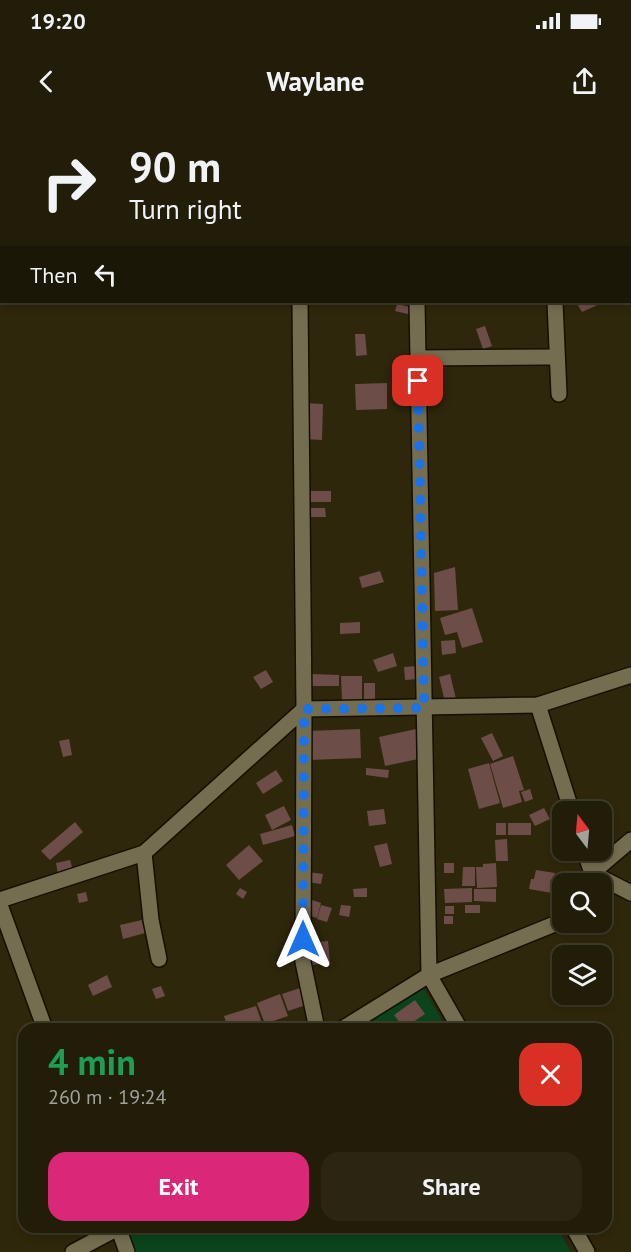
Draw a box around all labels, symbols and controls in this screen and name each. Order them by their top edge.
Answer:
text: 19:20 [30,7,86,35]
text: Waylane [266,64,365,98]
icon: back [30,65,63,98]
icon: share [568,65,601,98]
text: 90 m [129,139,221,194]
icon: right [30,144,108,222]
text: Turn right [129,192,242,226]
icon: left [89,258,122,291]
text: Then [30,261,77,289]
pin [392,355,443,406]
icon: arrive [401,364,434,397]
north arrow [552,801,612,861]
map controls [552,801,612,1005]
button: search [552,873,612,933]
position arrow [271,907,335,971]
button: layers [552,945,612,1005]
text: 4 min [48,1038,136,1085]
button: close [519,1043,582,1106]
text: 260 m · 19:24 [48,1084,166,1110]
button: Exit [48,1152,309,1221]
button: Share [321,1152,582,1221]

